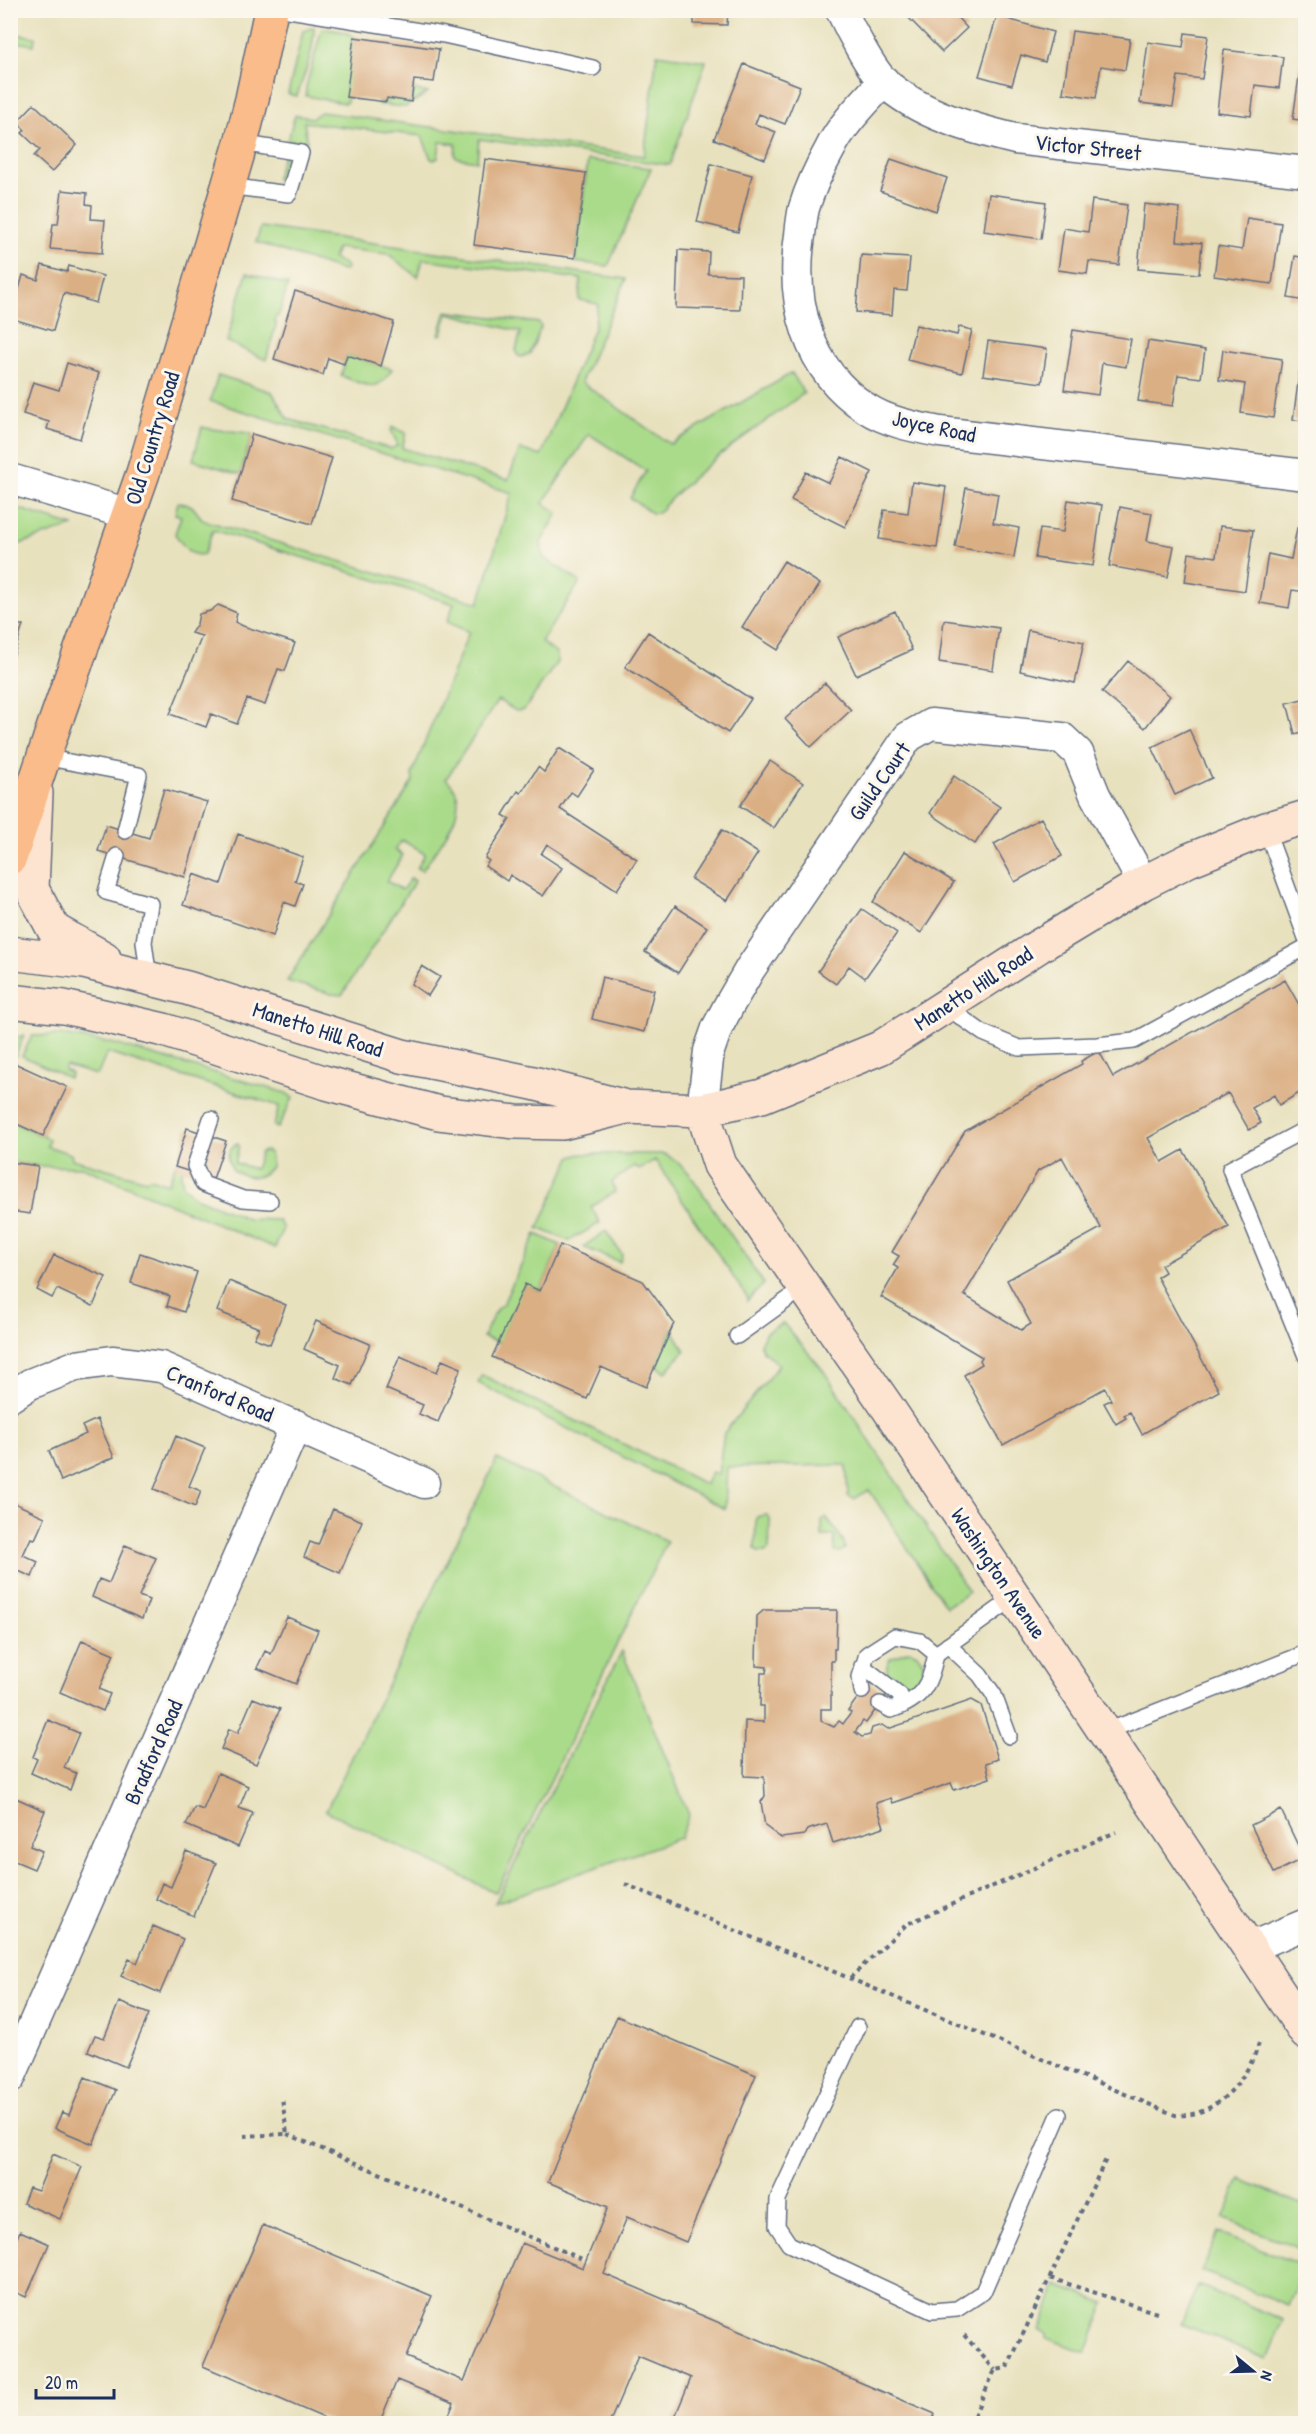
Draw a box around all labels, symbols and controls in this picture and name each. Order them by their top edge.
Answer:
street label: Victor Street [1033,126,1143,168]
street label: Old Country Road [118,367,187,508]
street label: Joyce Road [889,403,979,450]
street label: Guild Court [841,735,917,826]
street label: Manetto Hill Road [908,938,1038,1037]
street label: Manetto Hill Road [249,994,387,1064]
street label: Cranford Road [162,1357,279,1429]
street label: Washington Avenue [944,1502,1054,1645]
street label: Bradford Road [117,1694,190,1809]
north arrow [1223,2341,1283,2401]
scale bar [36,2362,114,2400]
text: N [1255,2368,1279,2384]
text: 20 m [45,2370,78,2395]

